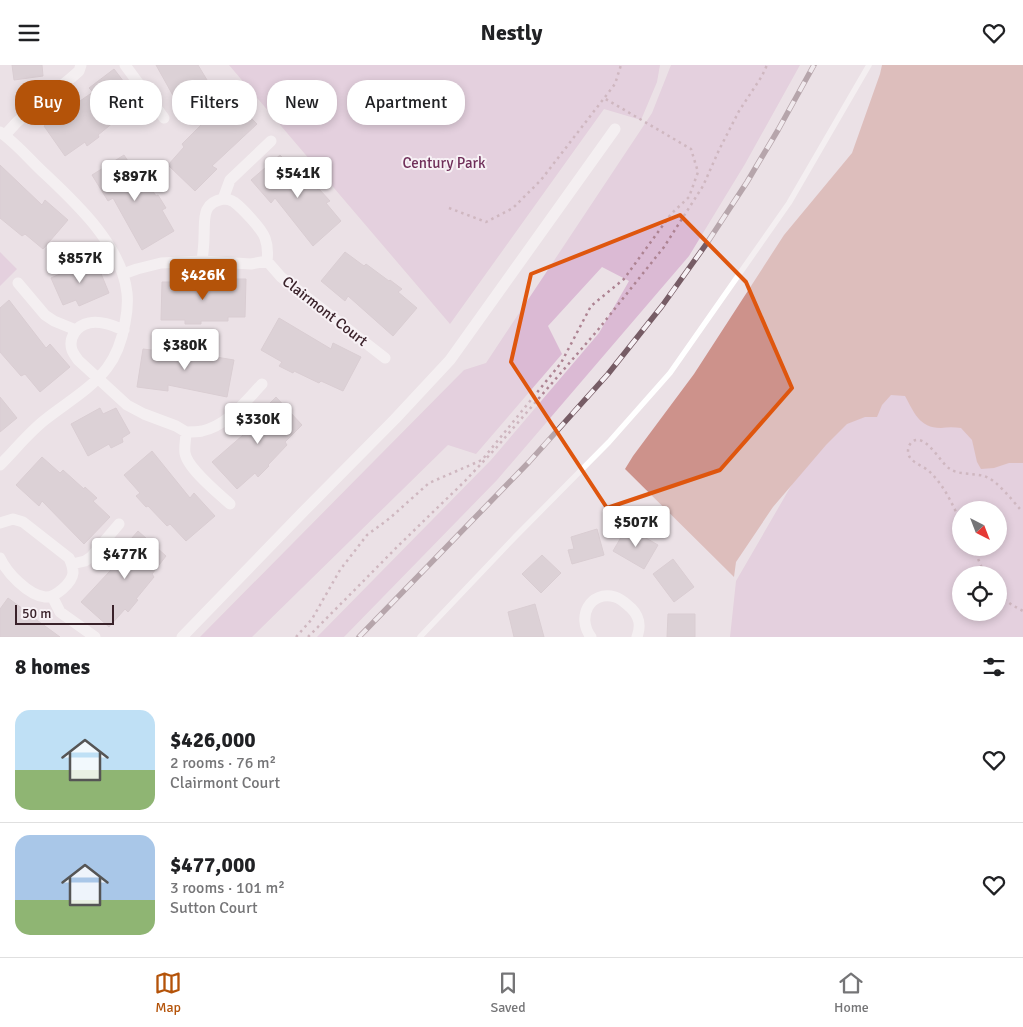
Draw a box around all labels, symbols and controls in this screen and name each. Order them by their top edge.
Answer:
icon: menu [15,19,43,47]
text: Nestly [481,19,542,46]
icon: heart [980,19,1008,47]
chip: Buy [15,80,80,125]
chip: Rent [90,80,162,125]
chip: Filters [172,80,257,125]
chip: New [267,80,337,125]
chip: Apartment [347,80,465,125]
park label: Century Park [402,154,486,172]
pin: $541K [263,157,333,199]
pin: $897K [100,159,170,202]
text: $541K [276,163,320,183]
text: $897K [113,166,157,186]
pin: $857K [45,241,115,284]
text: $857K [58,248,102,268]
pin: $426K [168,259,238,301]
text: $426K [181,265,225,285]
street label: Clairmont Court [279,272,371,350]
pin: $380K [150,329,220,371]
text: $380K [163,335,207,355]
pin: $330K [223,403,293,445]
text: $330K [236,409,280,429]
north arrow [952,501,1008,556]
map controls [952,501,1007,621]
pin: $507K [601,505,671,548]
text: $507K [614,512,658,532]
pin: $477K [90,537,160,580]
text: $477K [103,544,147,564]
button: locate [952,566,1007,621]
scale bar [15,602,114,625]
text: 50 m [22,605,51,622]
icon: filters [980,653,1008,681]
text: 8 homes [15,654,90,680]
text: $426,000 [170,727,256,753]
icon: home [55,730,115,790]
icon: heart [980,746,1008,774]
text: 2 rooms · 76 m² [170,753,276,773]
text: Clairmont Court [170,773,280,793]
text: $477,000 [170,852,256,878]
icon: home [55,855,115,915]
icon: heart [980,871,1008,899]
text: 3 rooms · 101 m² [170,878,285,898]
text: Sutton Court [170,898,258,918]
tab: Map [154,969,182,1016]
tab: Saved [490,969,526,1016]
tab: Home [834,969,869,1016]

